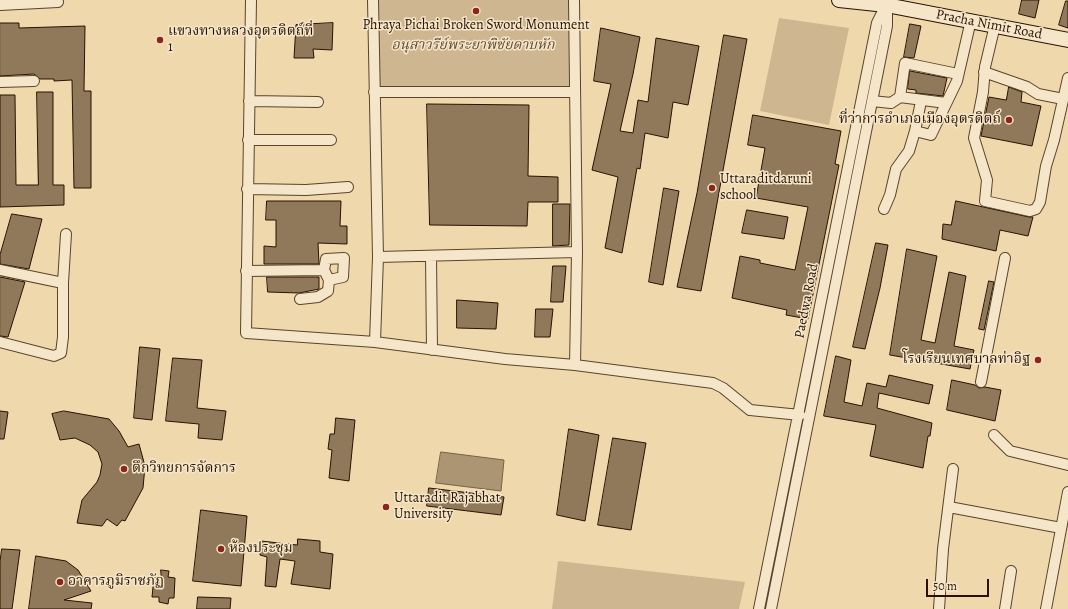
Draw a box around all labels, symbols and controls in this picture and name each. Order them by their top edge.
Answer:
marker: Phraya Pichai Broken Sword Monument [471,6,481,16]
street label: Pracha Nimit Road [934,6,1044,44]
place label: Phraya Pichai Broken Sword Monument [362,18,590,34]
place label: แขวงทางหลวงอุตรดิตถ์ที่ 1 [168,24,313,56]
marker: แขวงทางหลวงอุตรดิตถ์ที่ 1 [155,35,165,45]
park label: อนุสาวรีย์พระยาพิชัยดาบหัก [392,38,554,54]
place label: ที่ว่าการอำเภอเมืองอุตรดิตถ์ [839,112,1001,128]
marker: ที่ว่าการอำเภอเมืองอุตรดิตถ์ [1004,115,1014,125]
place label: Uttaraditdaruni school [720,172,812,204]
marker: Uttaraditdaruni school [707,183,717,193]
street label: Paedwa Road [792,262,822,340]
place label: โรงเรียนเทศบาลท่าอิฐ [902,352,1030,368]
marker: โรงเรียนเทศบาลท่าอิฐ [1033,355,1043,365]
place label: ตึกวิทยการจัดการ [132,461,236,477]
marker: ตึกวิทยการจัดการ [119,464,129,474]
place label: Uttaradit Rajabhat University [394,491,500,524]
marker: Uttaradit Rajabhat University [381,502,391,512]
place label: ห้องประชุม [229,541,293,557]
marker: ห้องประชุม [216,544,226,554]
scale bar [928,571,991,597]
place label: อาคารภูมิราชภัฏ [68,574,164,590]
marker: อาคารภูมิราชภัฏ [55,577,65,587]
text: 50 m [933,578,957,594]

